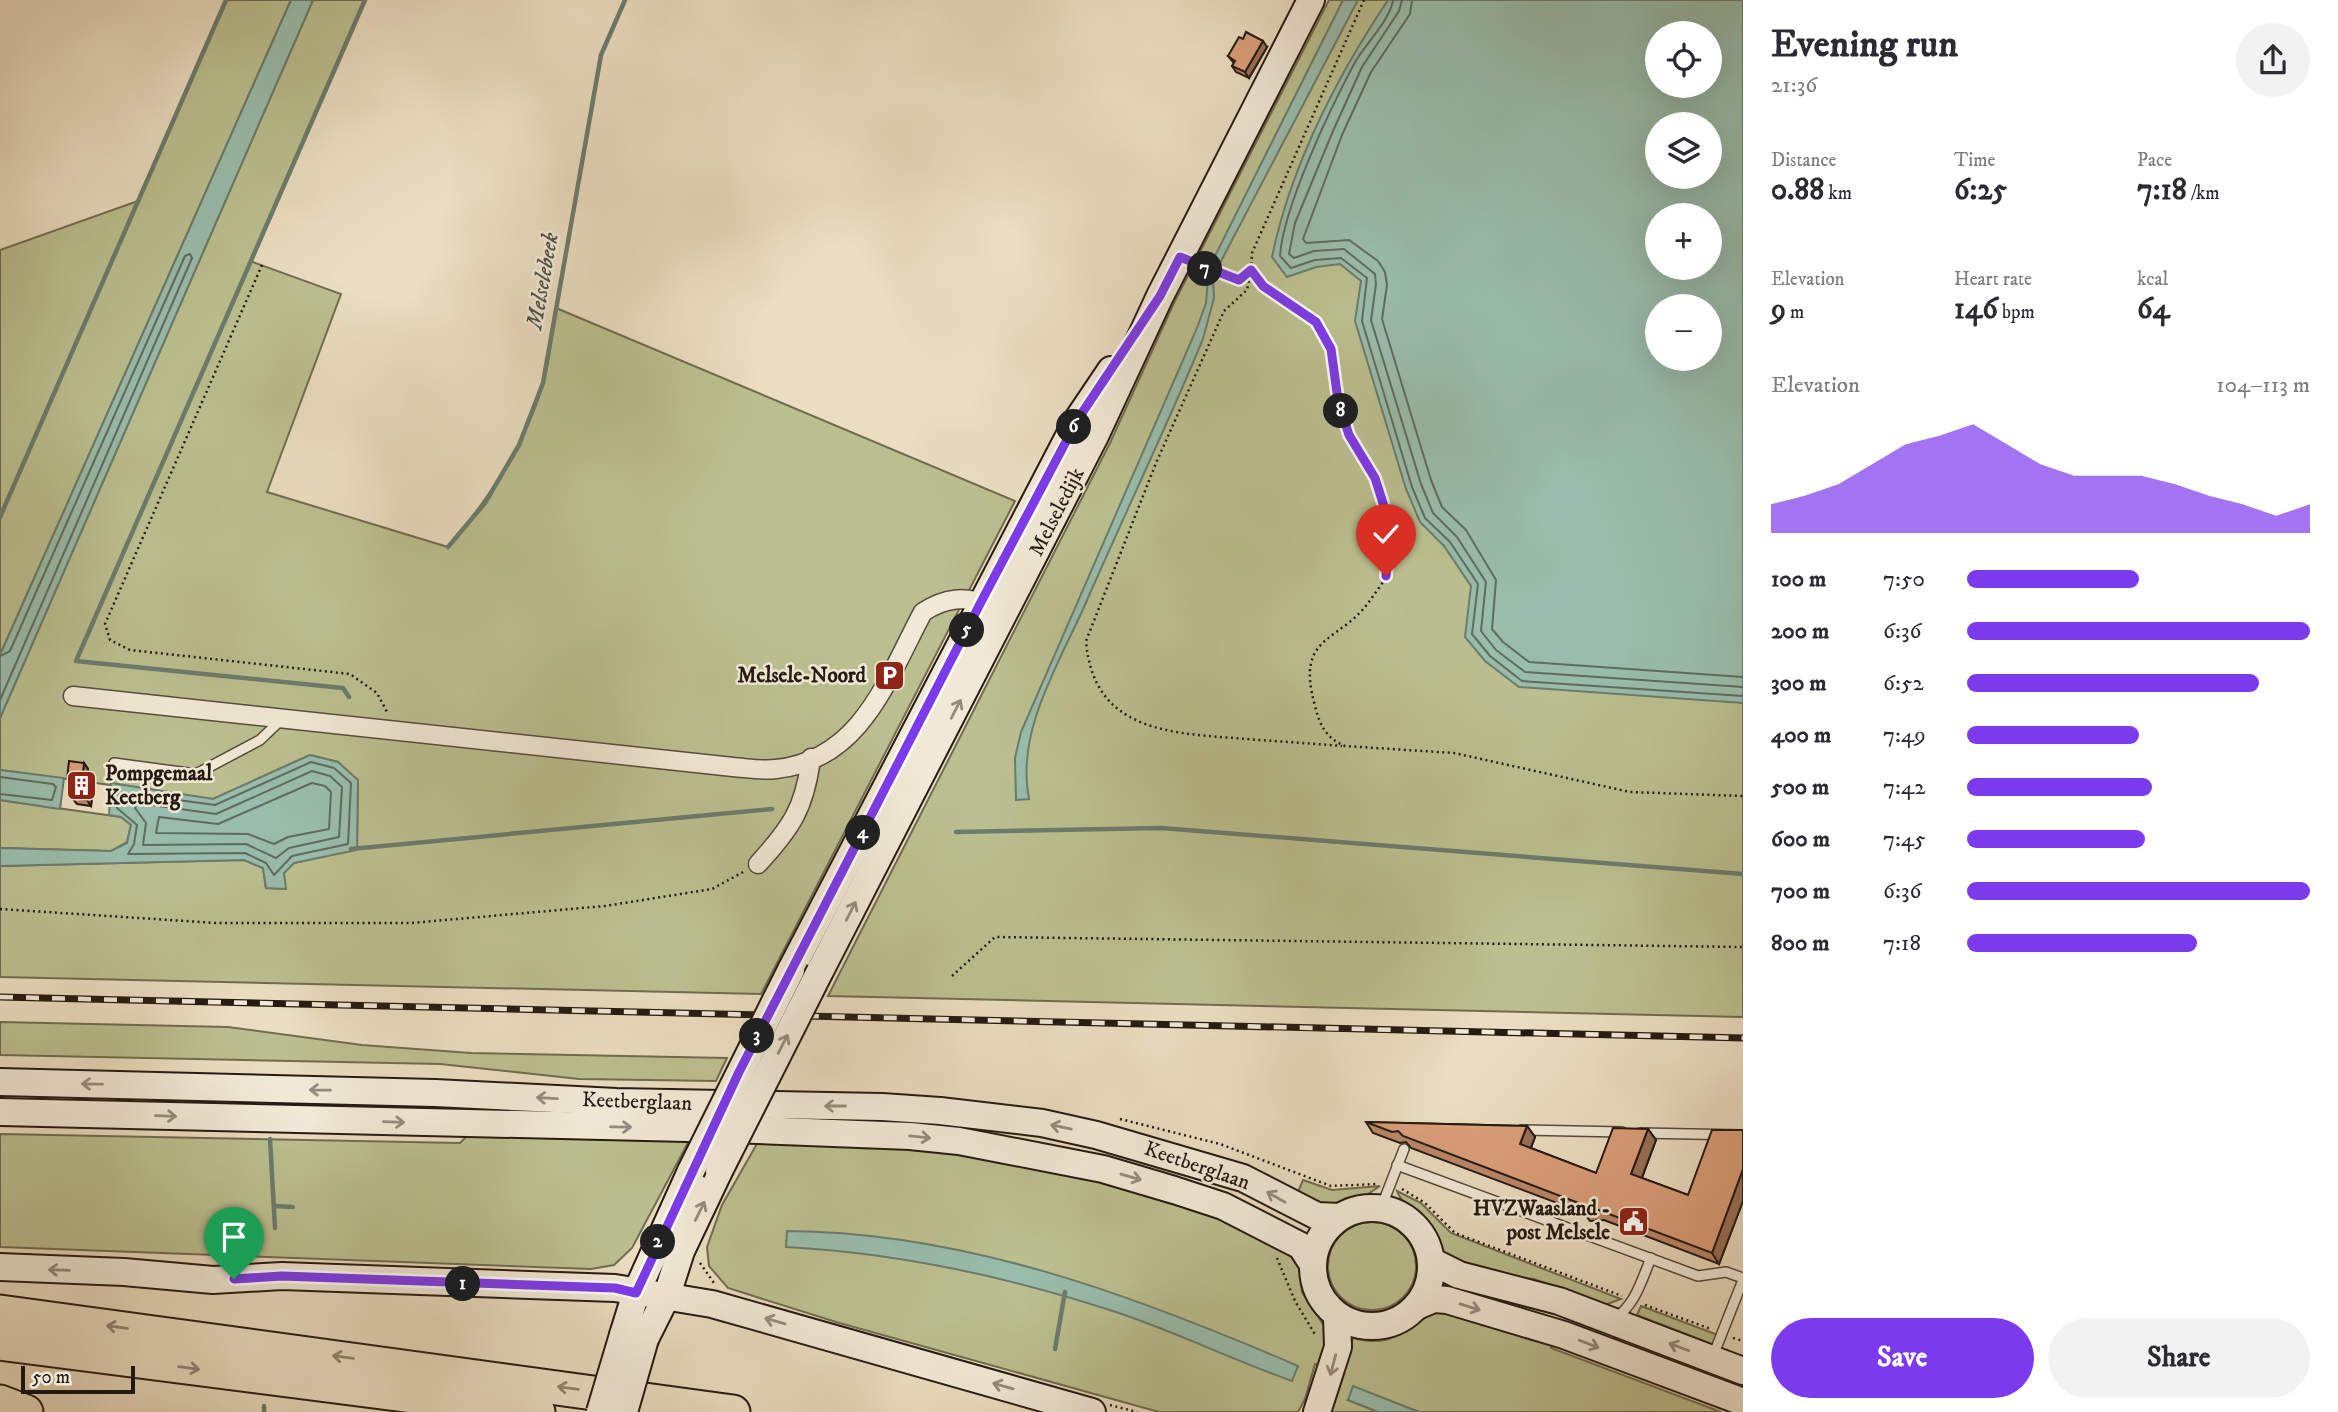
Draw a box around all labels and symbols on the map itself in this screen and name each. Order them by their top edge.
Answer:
water label: Melselebeek [520,230,566,333]
pin: 7 [1188,252,1222,286]
pin: 8 [1324,394,1358,428]
pin: 6 [1056,410,1092,444]
street label: Melseledijk [1024,463,1091,561]
pin [1356,504,1416,576]
pin: 5 [950,612,984,648]
parking icon: Melsele-Noord [872,659,906,693]
place label: Melsele-Noord [738,663,867,689]
one-way arrow [949,699,963,720]
place label: Pompgemaal Keetberg [105,761,213,811]
building icon: Pompgemaal Keetberg [65,769,99,803]
pin: 4 [846,816,880,850]
one-way arrow [845,901,859,922]
pin: 3 [740,1018,774,1054]
one-way arrow [777,1034,791,1055]
one-way arrow [81,1078,104,1091]
one-way arrow [308,1083,331,1097]
street label: Keetberglaan [581,1087,693,1117]
one-way arrow [536,1092,559,1105]
one-way arrow [824,1099,847,1113]
one-way arrow [154,1110,177,1123]
one-way arrow [382,1116,405,1129]
one-way arrow [609,1120,632,1134]
one-way arrow [1050,1120,1073,1134]
one-way arrow [908,1131,931,1144]
street label: Keetberglaan [1141,1136,1253,1196]
one-way arrow [1120,1171,1142,1184]
one-way arrow [1267,1190,1287,1204]
place label: HVZWaasland - post Melsele [1473,1196,1610,1246]
one-way arrow [694,1201,708,1222]
public building icon: HVZWaasland - post Melsele [1616,1204,1650,1238]
pin [204,1207,264,1279]
pin: 2 [640,1224,676,1260]
one-way arrow [47,1263,70,1276]
pin: 1 [446,1266,480,1302]
one-way arrow [1459,1302,1481,1315]
one-way arrow [764,1314,786,1327]
one-way arrow [106,1320,129,1333]
one-way arrow [1577,1339,1599,1351]
one-way arrow [1669,1340,1691,1353]
one-way arrow [332,1351,355,1364]
one-way arrow [1326,1353,1339,1376]
one-way arrow [177,1361,200,1374]
scale bar [21,1363,135,1395]
one-way arrow [992,1379,1014,1392]
one-way arrow [557,1382,580,1395]

